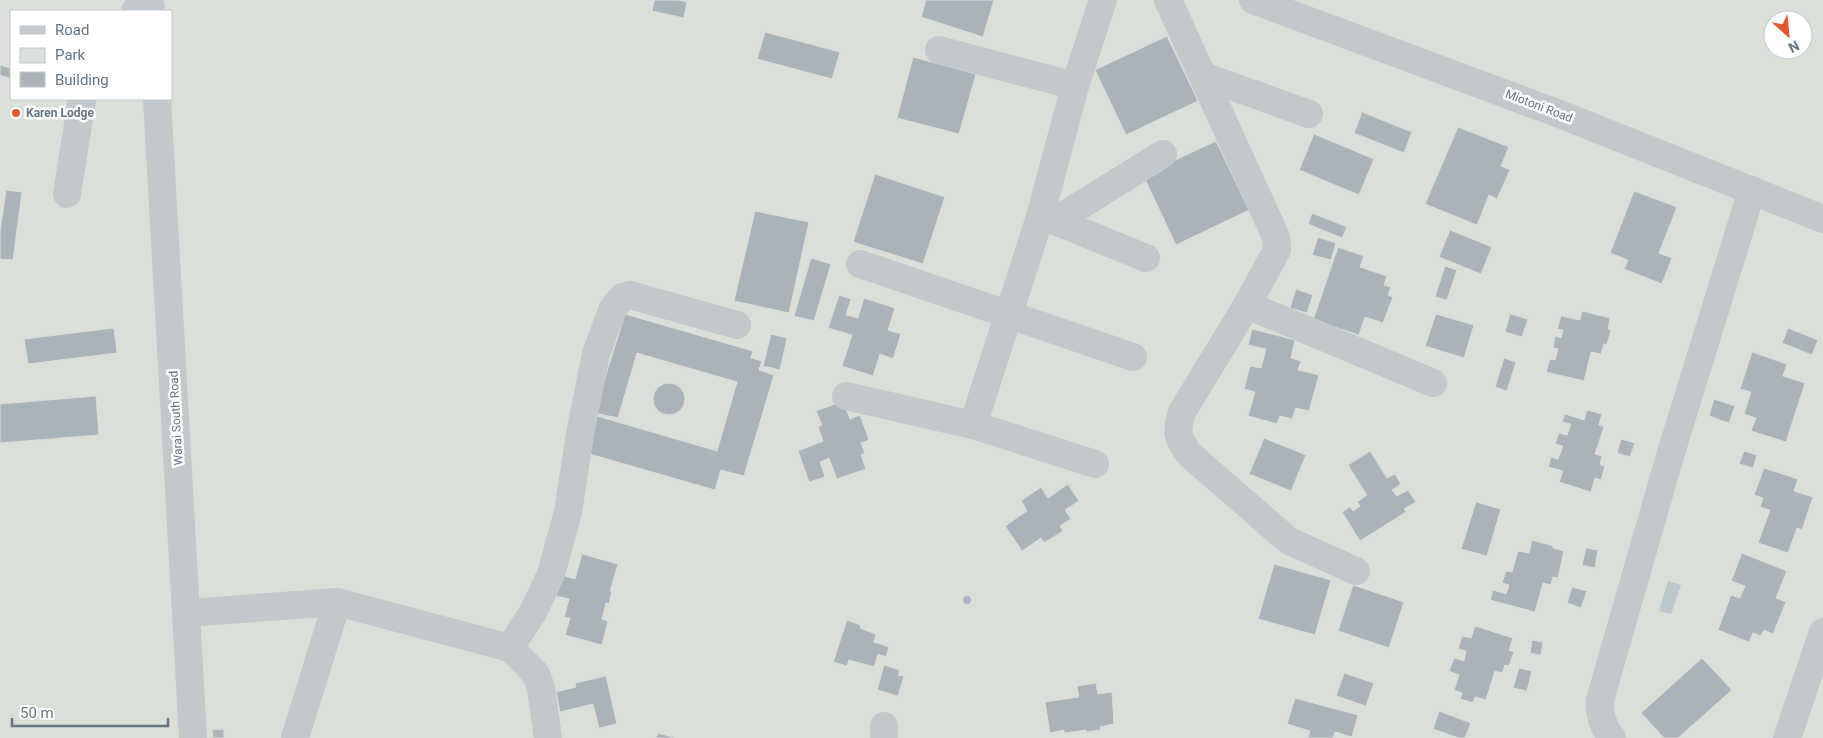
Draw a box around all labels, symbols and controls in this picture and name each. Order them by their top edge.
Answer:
legend [10,10,172,100]
north arrow [1763,10,1813,60]
text: Road [55,21,89,39]
text: N [1786,37,1802,56]
text: Park [55,46,86,64]
text: Building [55,71,109,89]
street label: Miotoni Road [1503,87,1575,125]
place label: Karen Lodge [26,106,94,120]
marker: Karen Lodge [10,107,22,119]
street label: Warai South Road [167,370,185,466]
scale bar [12,696,169,728]
text: 50 m [20,704,54,722]

